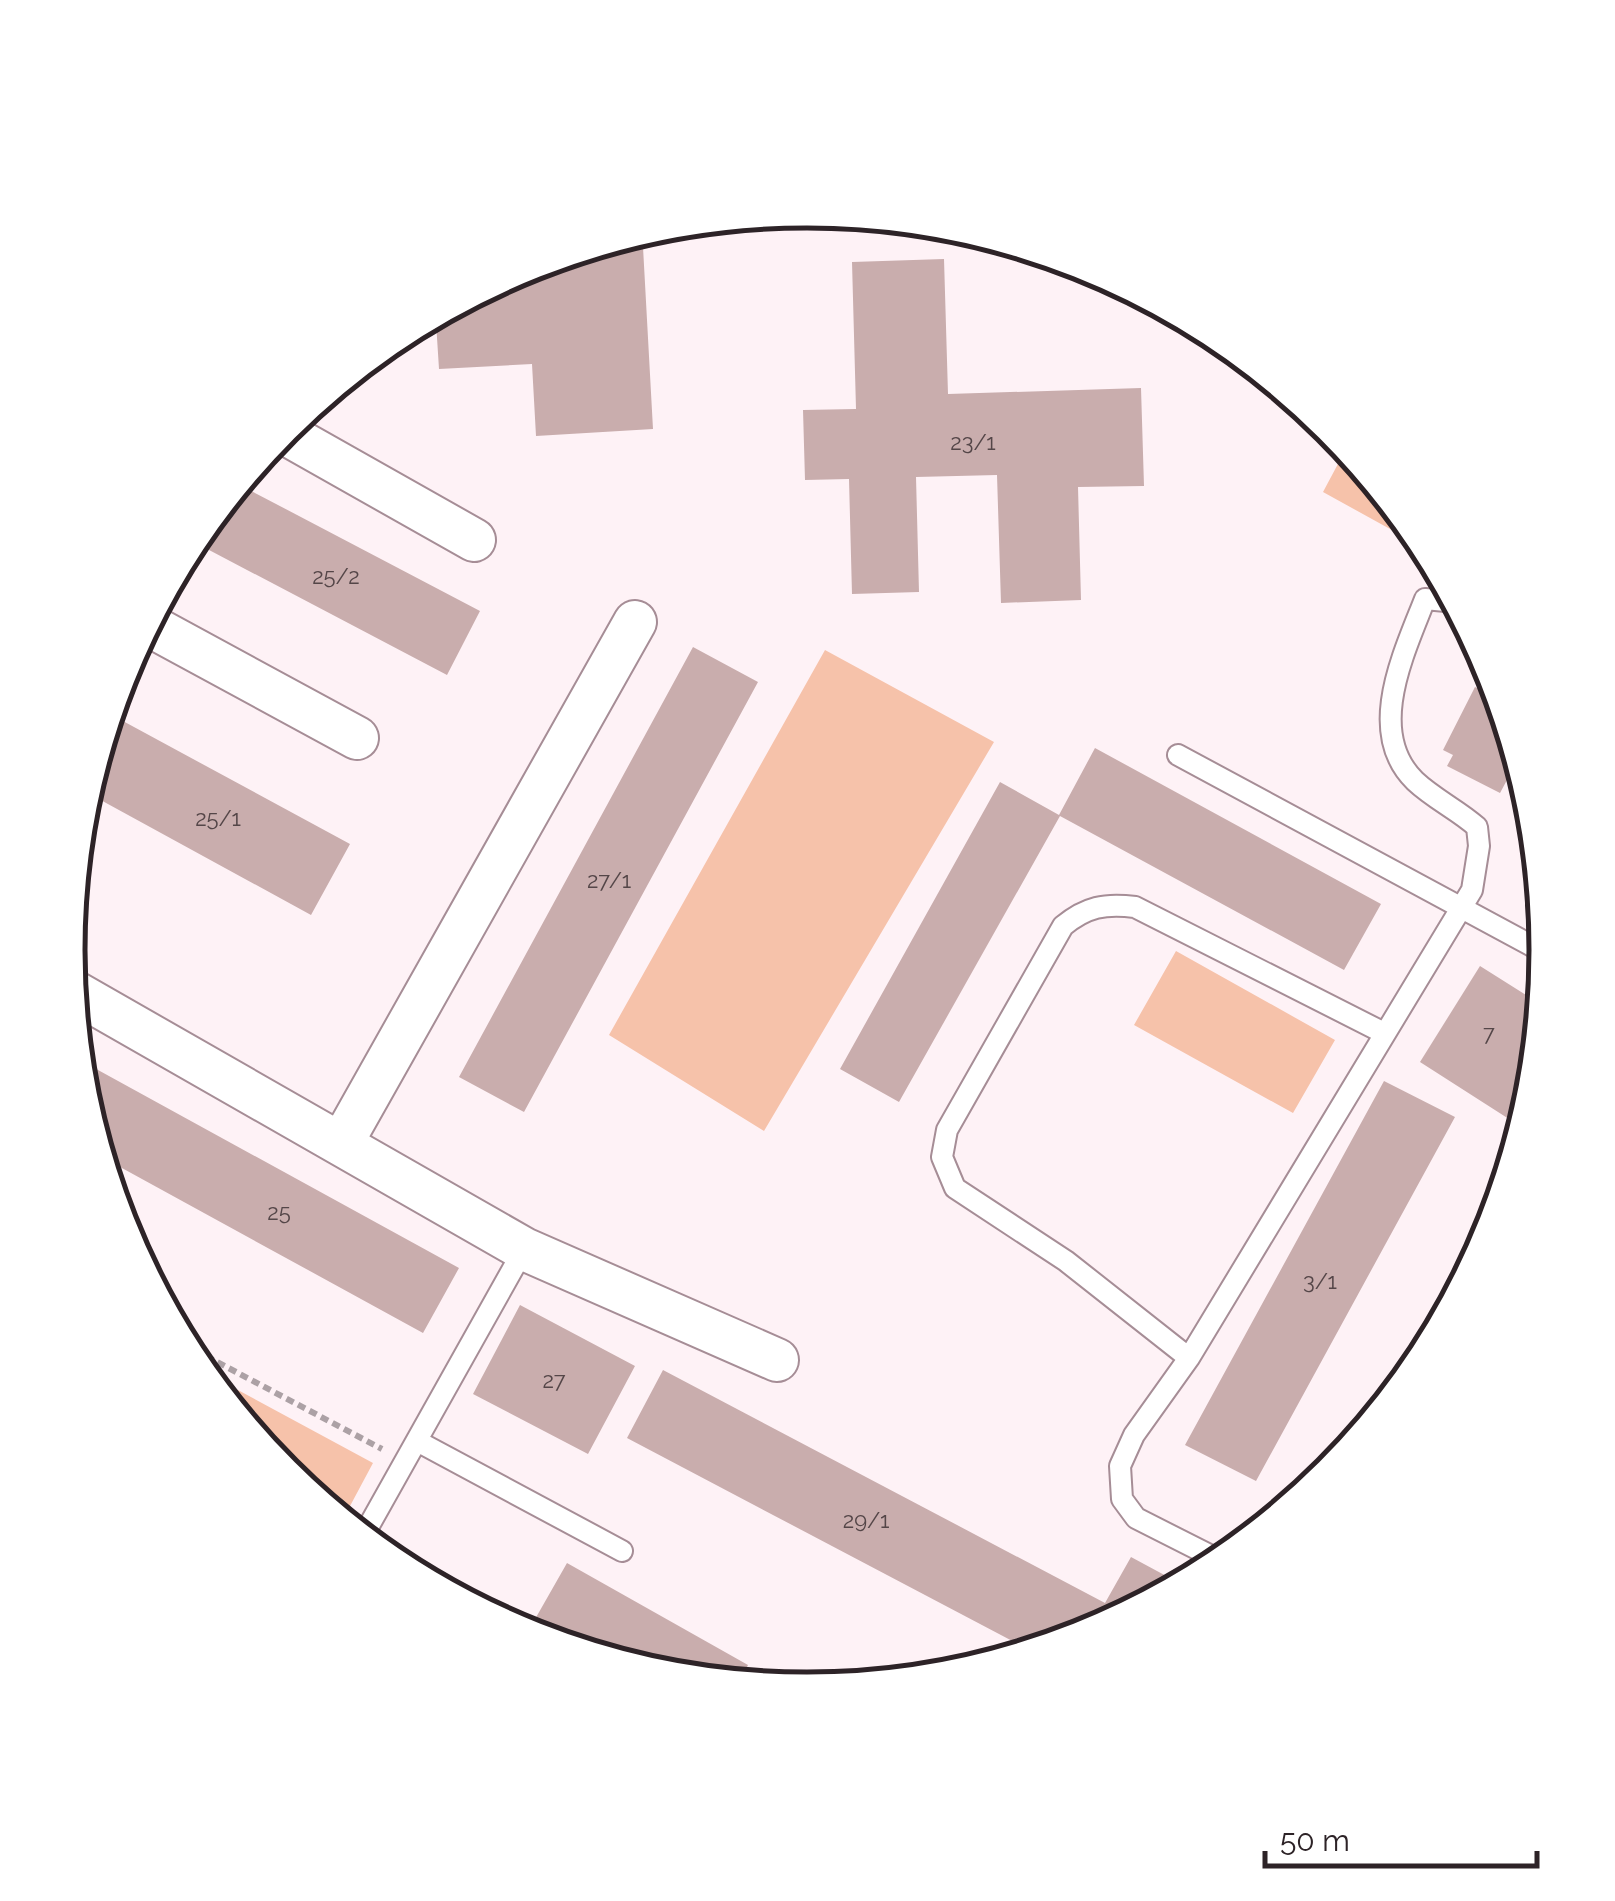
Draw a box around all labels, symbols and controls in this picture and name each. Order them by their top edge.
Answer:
house number: 23/1 [950,429,996,455]
house number: 25/2 [312,563,360,589]
house number: 25/1 [195,805,241,831]
house number: 27/1 [587,867,631,893]
house number: 7 [1483,1020,1495,1046]
house number: 25 [267,1199,291,1225]
house number: 3/1 [1303,1268,1337,1294]
house number: 27 [542,1367,566,1393]
house number: 29/1 [843,1507,889,1533]
scale bar [1265,1806,1538,1868]
text: 50 m [1280,1823,1350,1858]

